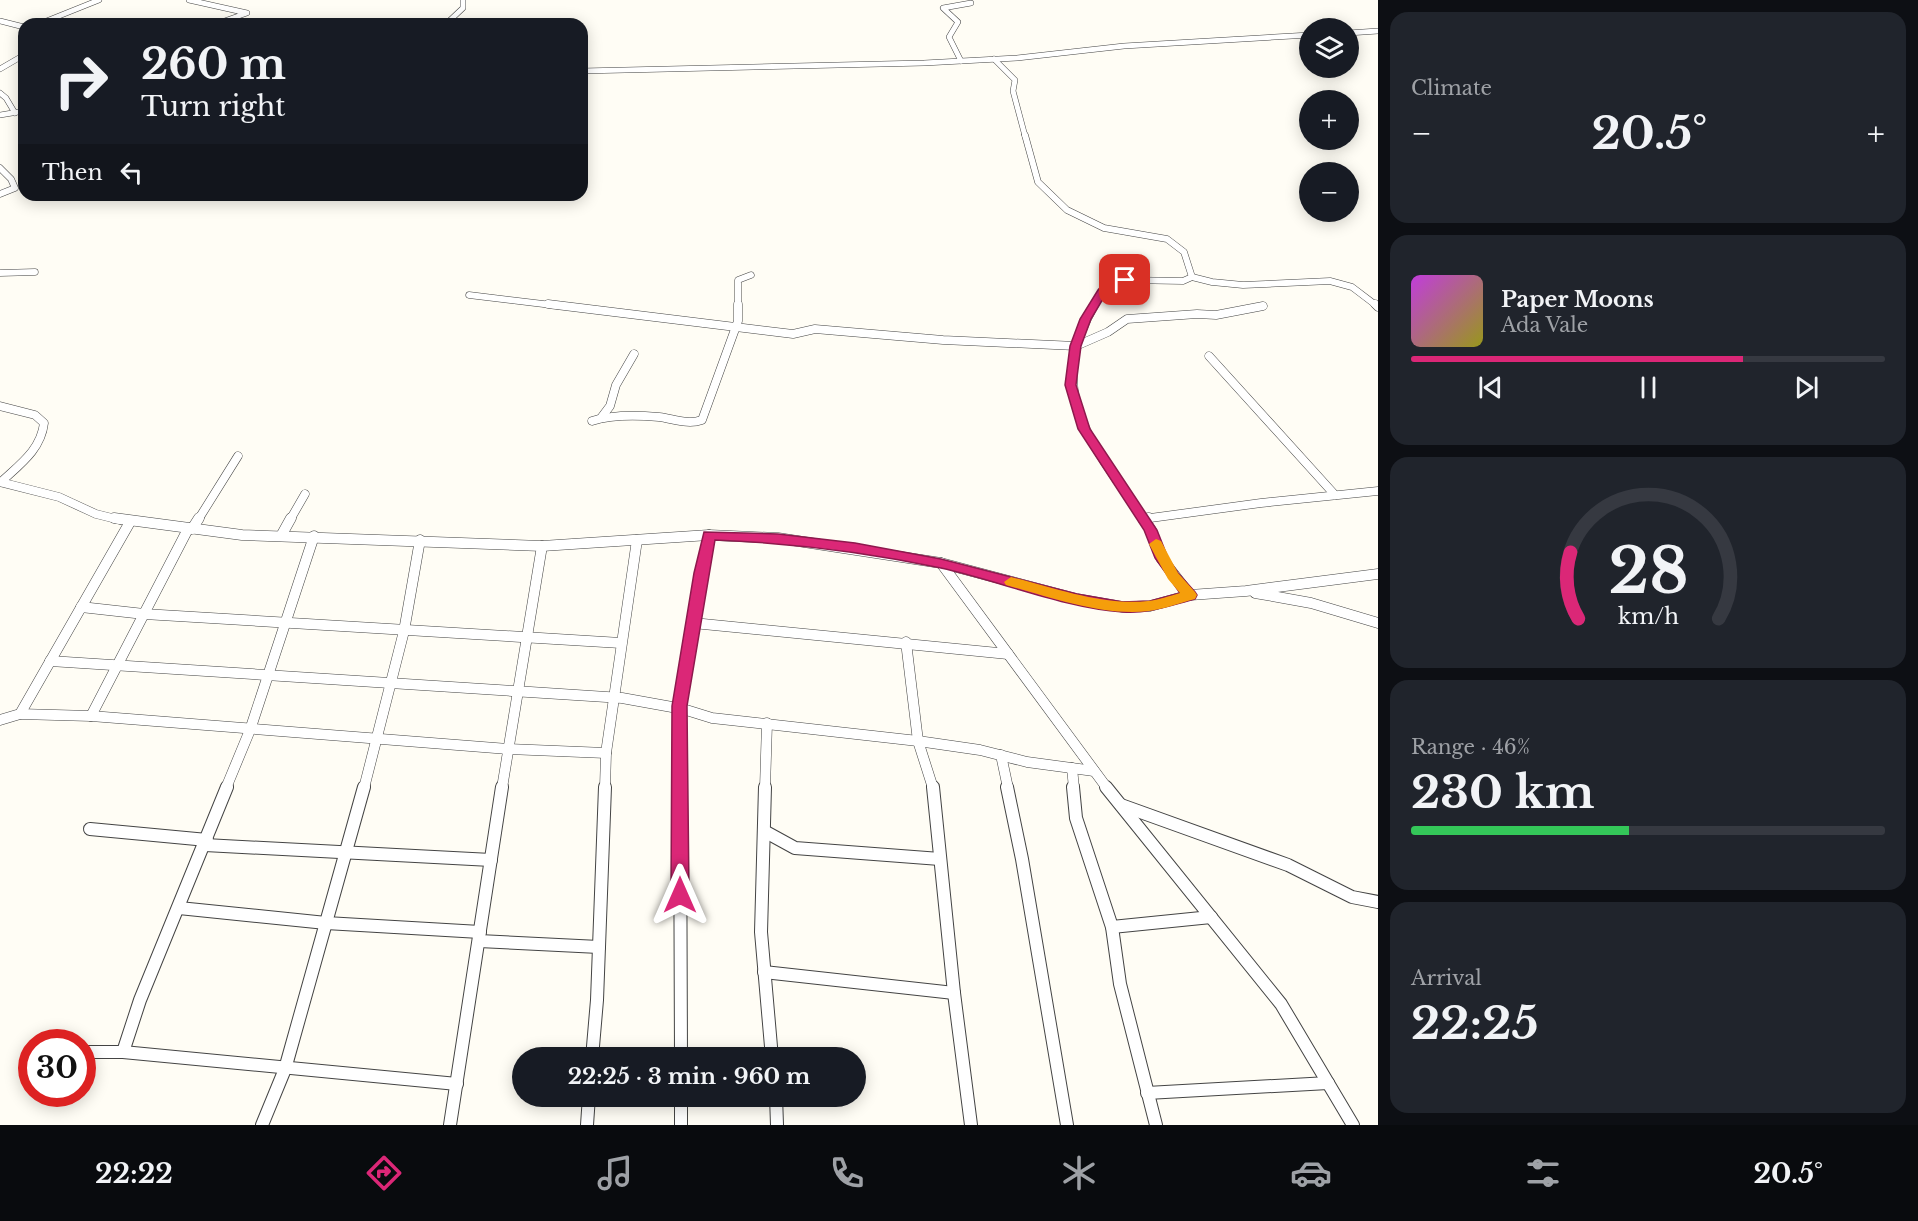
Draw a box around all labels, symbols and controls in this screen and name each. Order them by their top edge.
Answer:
map controls [1299,18,1359,222]
button: layers [1299,18,1359,78]
text: 260 m [141,38,286,90]
icon: right [42,42,120,120]
text: Climate [1411,76,1492,100]
text: Turn right [141,90,285,123]
button: + [1299,90,1359,150]
text: 20.5° [1591,105,1707,161]
text: − [1411,113,1432,154]
text: + [1867,113,1885,154]
icon: left [115,156,148,189]
text: Then [42,159,103,186]
button: − [1299,162,1359,222]
pin [1099,254,1150,305]
icon: arrive [1108,263,1141,296]
text: Paper Moons [1501,286,1654,313]
text: Ada Vale [1501,313,1588,337]
icon: previous [1474,371,1507,404]
icon: pause [1632,371,1665,404]
icon: next [1790,371,1823,404]
text: 28 [1608,533,1688,611]
text: km/h [1618,604,1679,631]
text: Range · 46% [1411,735,1530,759]
text: 230 km [1411,764,1595,820]
position arrow [648,863,712,927]
text: Arrival [1411,966,1482,990]
text: 22:25 [1411,995,1538,1051]
speed limit sign: 30 [18,1029,96,1107]
text: 22:25 · 3 min · 960 m [568,1063,810,1090]
icon: directions [363,1152,405,1194]
icon: music [594,1152,636,1194]
icon: phone [826,1152,868,1194]
icon: climate [1058,1152,1100,1194]
icon: car [1290,1152,1332,1194]
icon: filters [1522,1152,1564,1194]
text: 22:22 [95,1157,173,1190]
text: 20.5° [1753,1157,1823,1190]

